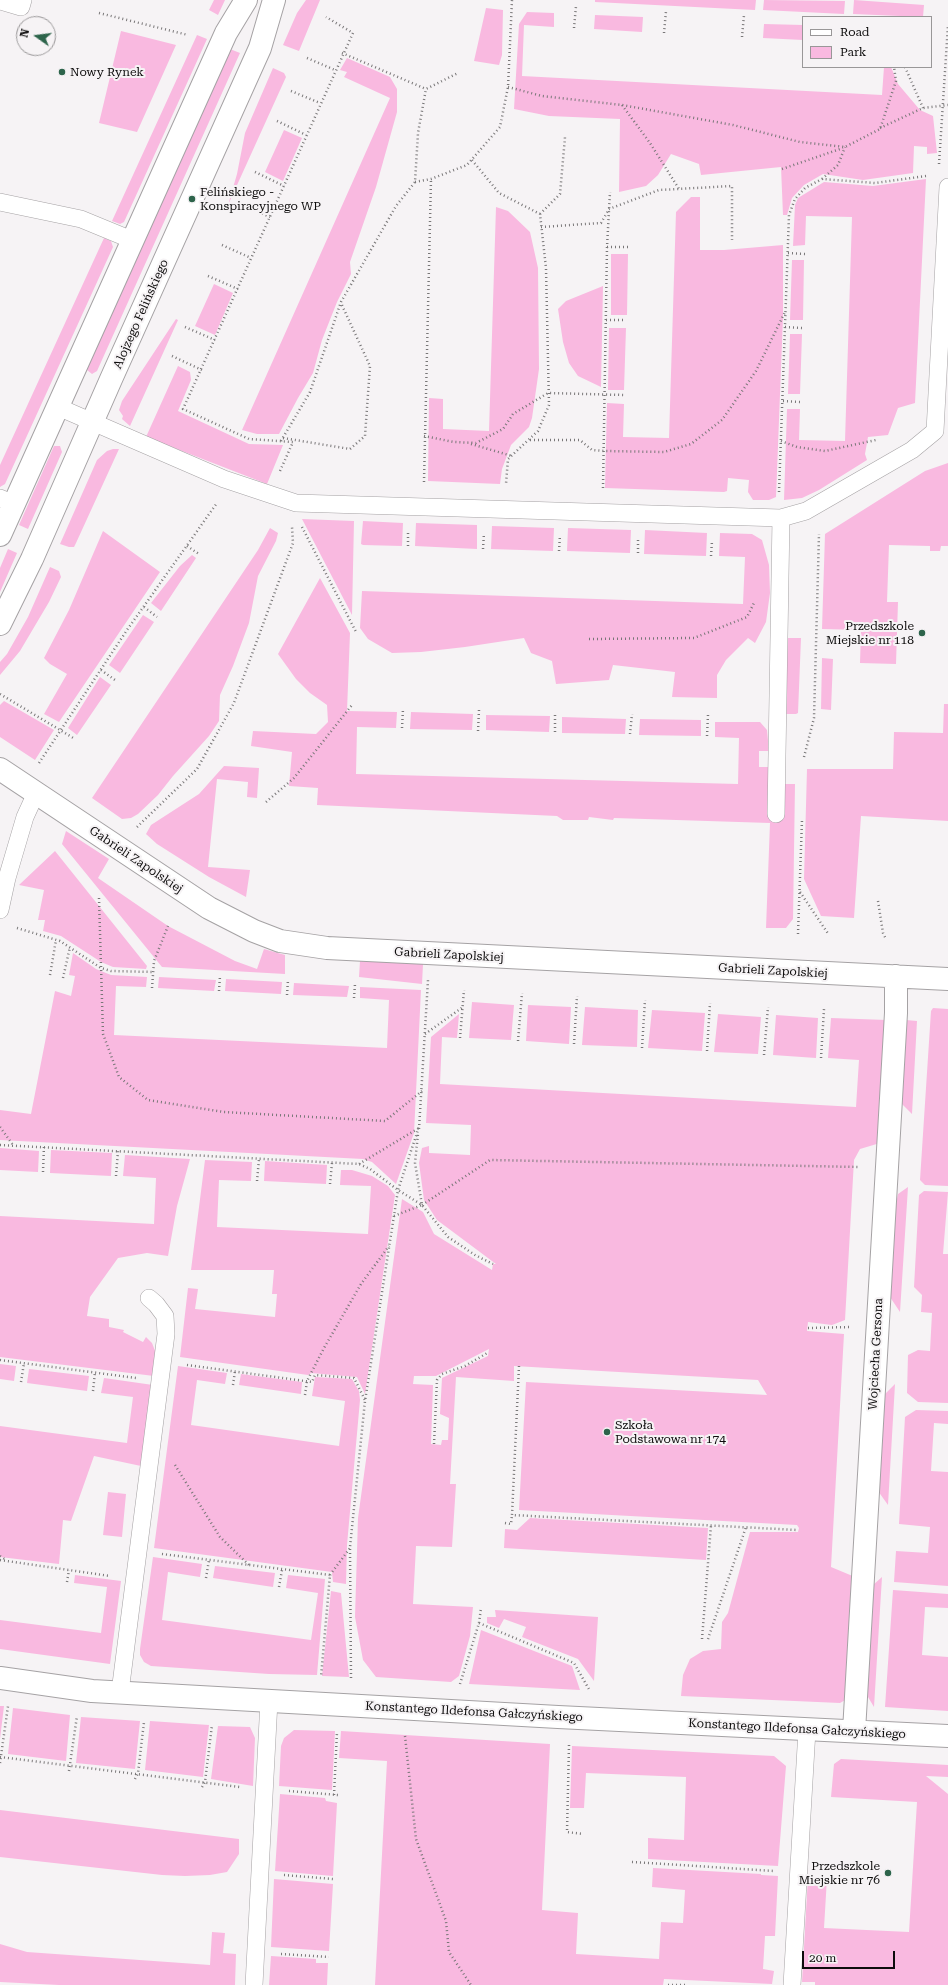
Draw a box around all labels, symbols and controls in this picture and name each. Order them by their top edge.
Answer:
north arrow [16,16,56,56]
legend [802,16,932,68]
text: Road [840,25,869,39]
text: N [18,28,32,39]
text: Park [840,45,866,59]
place label: Nowy Rynek [70,65,144,79]
marker: Nowy Rynek [57,67,67,77]
place label: Felińskiego - Konspiracyjnego WP [200,185,321,213]
marker: Felińskiego - Konspiracyjnego WP [187,194,197,204]
street label: Alojzego Felińskiego [110,257,172,371]
place label: Przedszkole Miejskie nr 118 [826,619,914,647]
marker: Przedszkole Miejskie nr 118 [917,628,927,638]
street label: Gabrieli Zapolskiej [86,823,186,897]
street label: Gabrieli Zapolskiej [394,945,504,965]
street label: Gabrieli Zapolskiej [718,961,828,981]
street label: Wojciecha Gersona [866,1298,886,1410]
place label: Szkoła Podstawowa nr 174 [615,1418,726,1446]
marker: Szkoła Podstawowa nr 174 [602,1427,612,1437]
street label: Konstantego Ildefonsa Gałczyńskiego [365,1699,583,1725]
street label: Konstantego Ildefonsa Gałczyńskiego [688,1716,906,1742]
place label: Przedszkole Miejskie nr 76 [799,1859,880,1887]
marker: Przedszkole Miejskie nr 76 [883,1868,893,1878]
scale bar [804,1943,897,1969]
text: 20 m [809,1951,836,1965]

